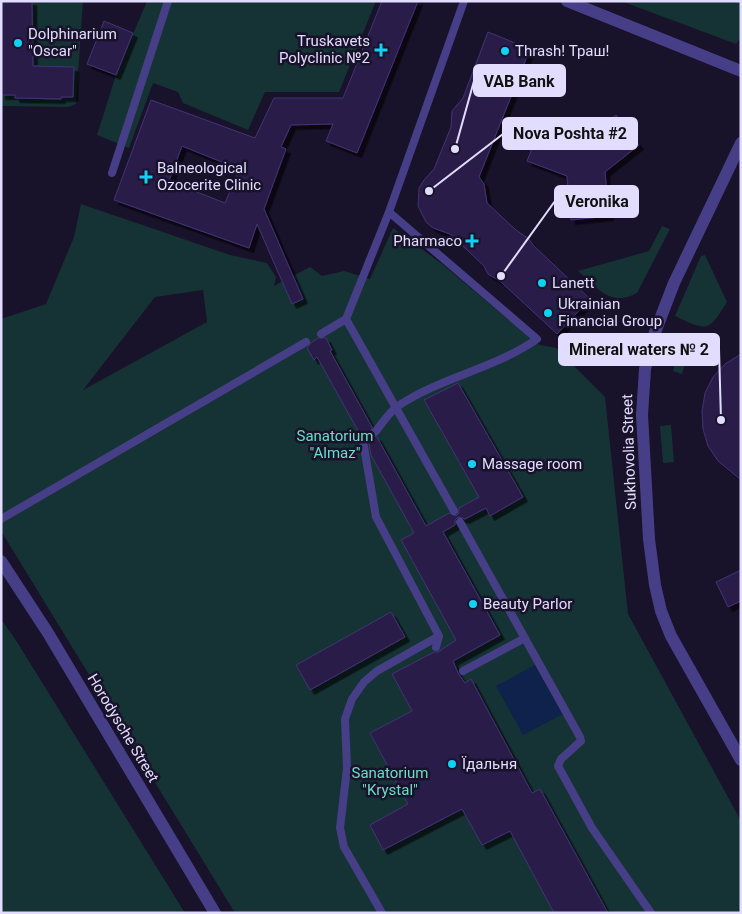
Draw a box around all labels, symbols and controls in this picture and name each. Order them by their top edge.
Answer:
place label: Dolphinarium "Oscar" [28,25,117,60]
place label: Truskavets Polyclinic №2 [279,32,370,67]
marker: Dolphinarium "Oscar" [12,37,24,49]
place label: Thrash! Траш! [515,42,610,60]
marker: Truskavets Polyclinic №2 [374,43,388,57]
marker: Thrash! Траш! [499,45,511,57]
callout: VAB Bank [474,65,565,96]
text: VAB Bank [483,72,555,91]
callout: Nova Poshta #2 [503,118,637,149]
text: Nova Poshta #2 [513,124,627,143]
place label: Balneological Ozocerite Clinic [157,159,261,194]
marker: Balneological Ozocerite Clinic [139,170,153,184]
callout: Veronika [555,186,638,217]
text: Veronika [565,192,629,211]
place label: Pharmaco [393,232,462,250]
marker: Pharmaco [466,235,478,247]
place label: Lanett [552,274,594,292]
marker: Lanett [536,277,548,289]
place label: Ukrainian Financial Group [558,295,662,330]
marker: Ukrainian Financial Group [542,307,554,319]
callout: Mineral waters № 2 [559,334,719,365]
text: Mineral waters № 2 [569,340,709,359]
street label: Sukhovolia Street [618,394,640,510]
park label: Sanatorium "Almaz" [297,427,373,462]
place label: Massage room [482,455,582,473]
marker: Massage room [466,458,478,470]
place label: Beauty Parlor [483,595,572,613]
marker: Beauty Parlor [467,598,479,610]
street label: Horodysche Street [84,670,163,786]
place label: Їдальня [461,755,517,773]
marker: Їдальня [446,758,458,770]
park label: Sanatorium "Krystal" [352,764,428,799]

